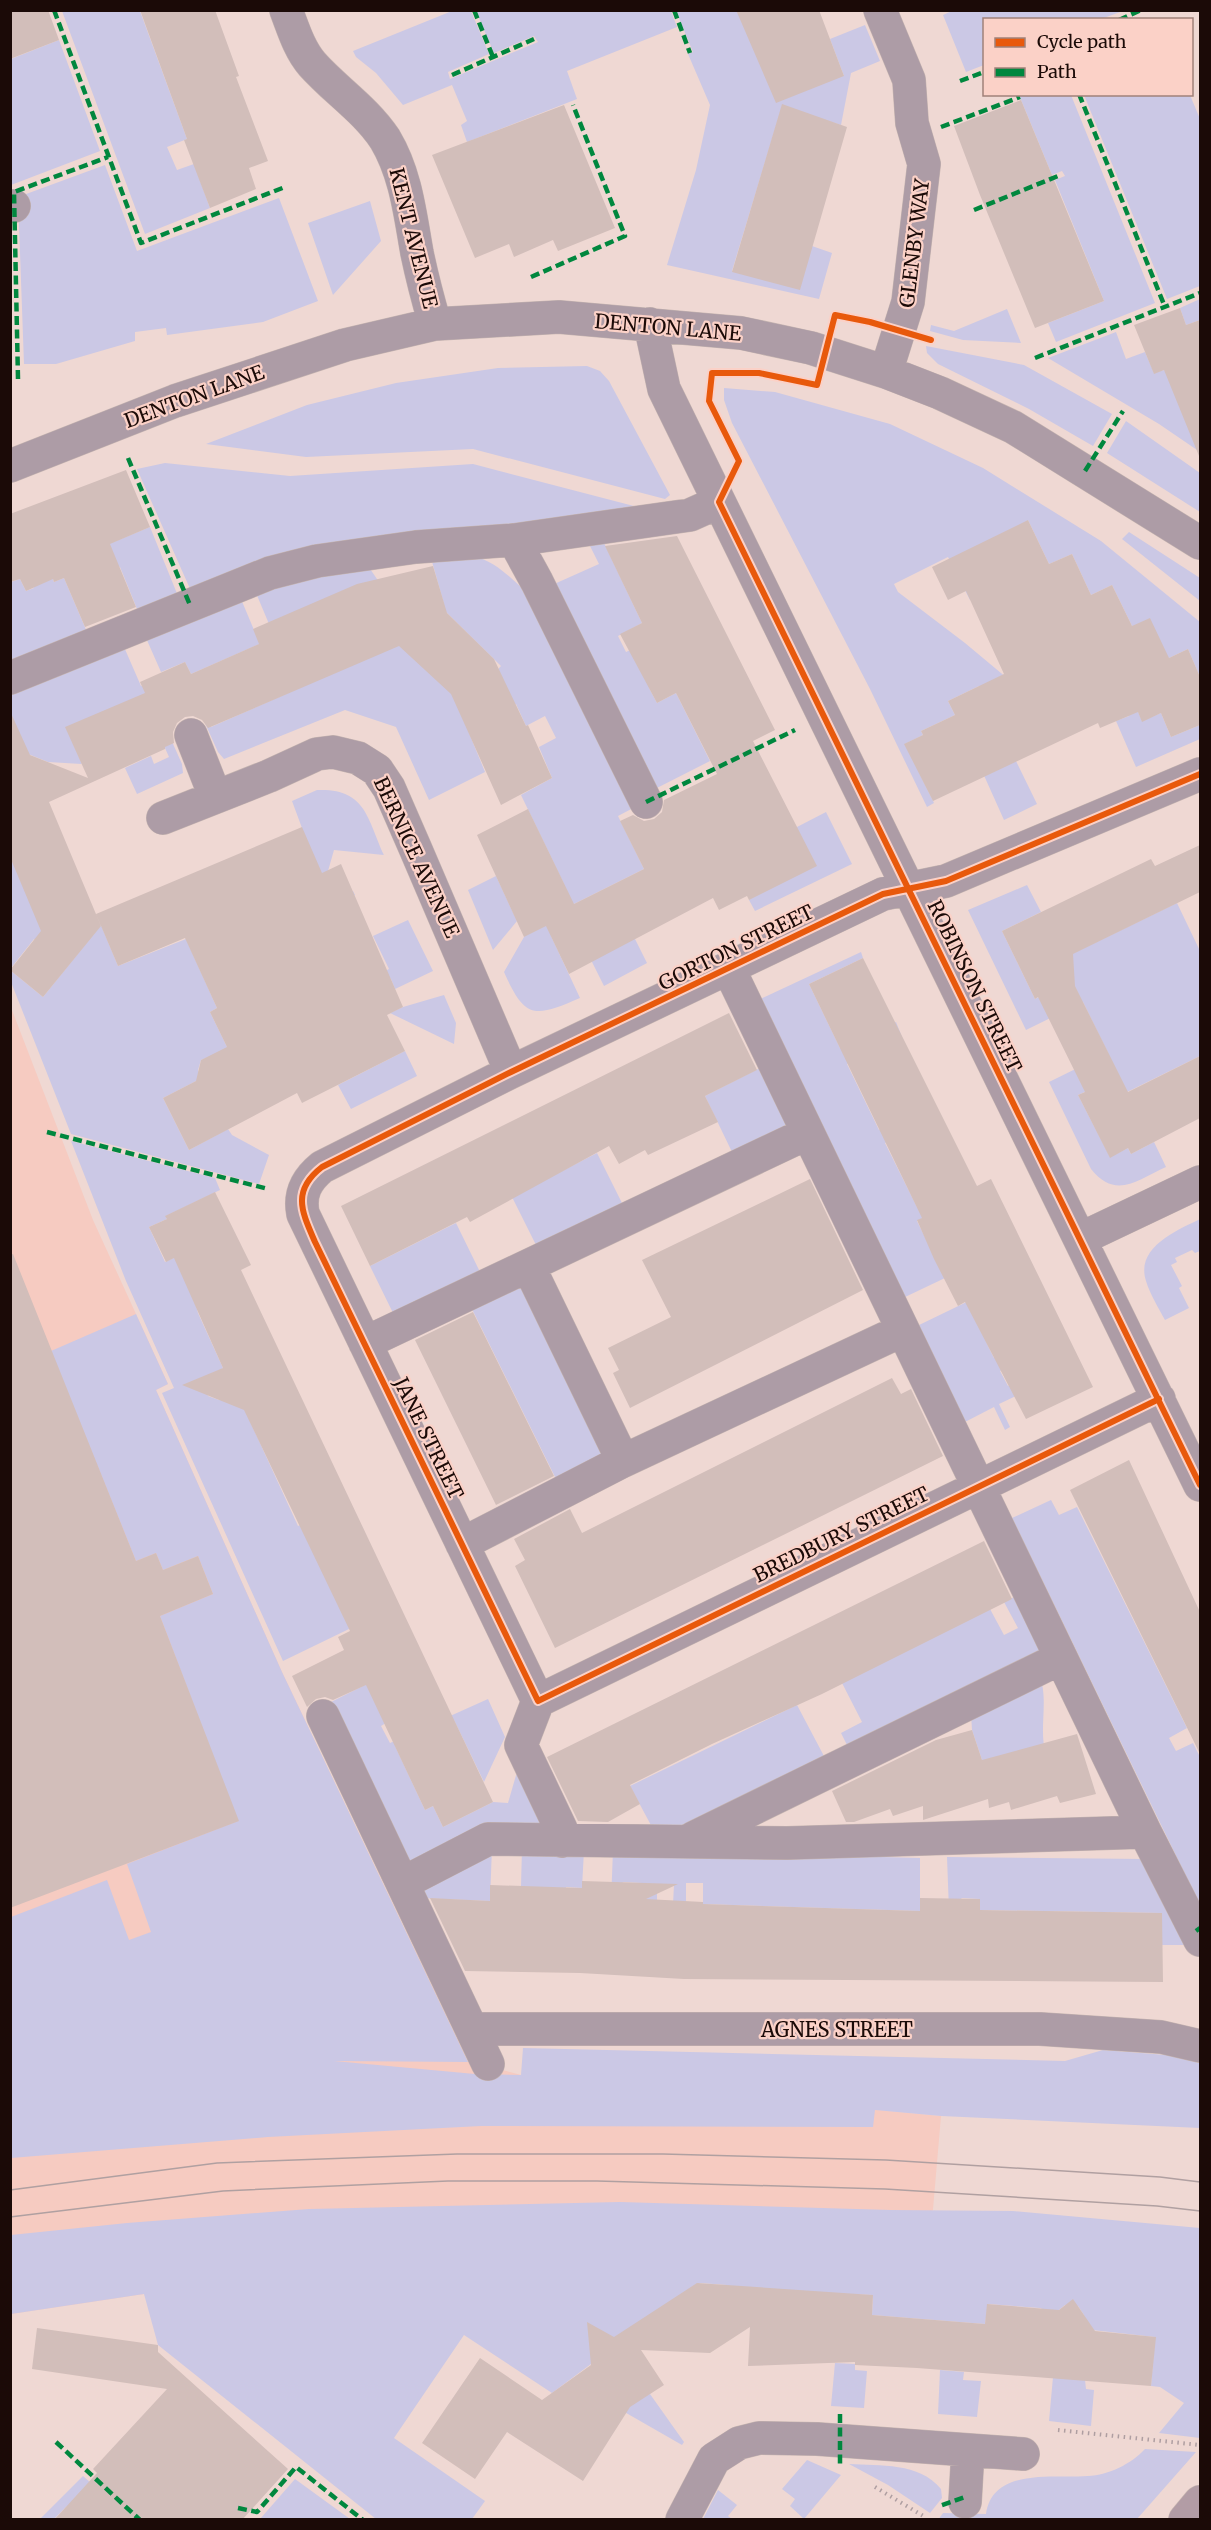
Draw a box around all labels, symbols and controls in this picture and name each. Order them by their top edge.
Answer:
legend [983,18,1193,96]
text: Cycle path [1037,30,1127,53]
text: Path [1037,60,1077,83]
street label: KENT AVENUE [384,165,444,311]
street label: GLENBY WAY [894,176,934,309]
street label: DENTON LANE [594,308,743,346]
street label: DENTON LANE [121,359,268,433]
street label: BERNICE AVENUE [369,773,465,942]
street label: ROBINSON STREET [922,896,1028,1076]
street label: GORTON STREET [654,899,818,995]
street label: JANE STREET [388,1372,469,1503]
street label: BREDBURY STREET [749,1481,933,1587]
street label: AGNES STREET [760,2017,913,2042]

